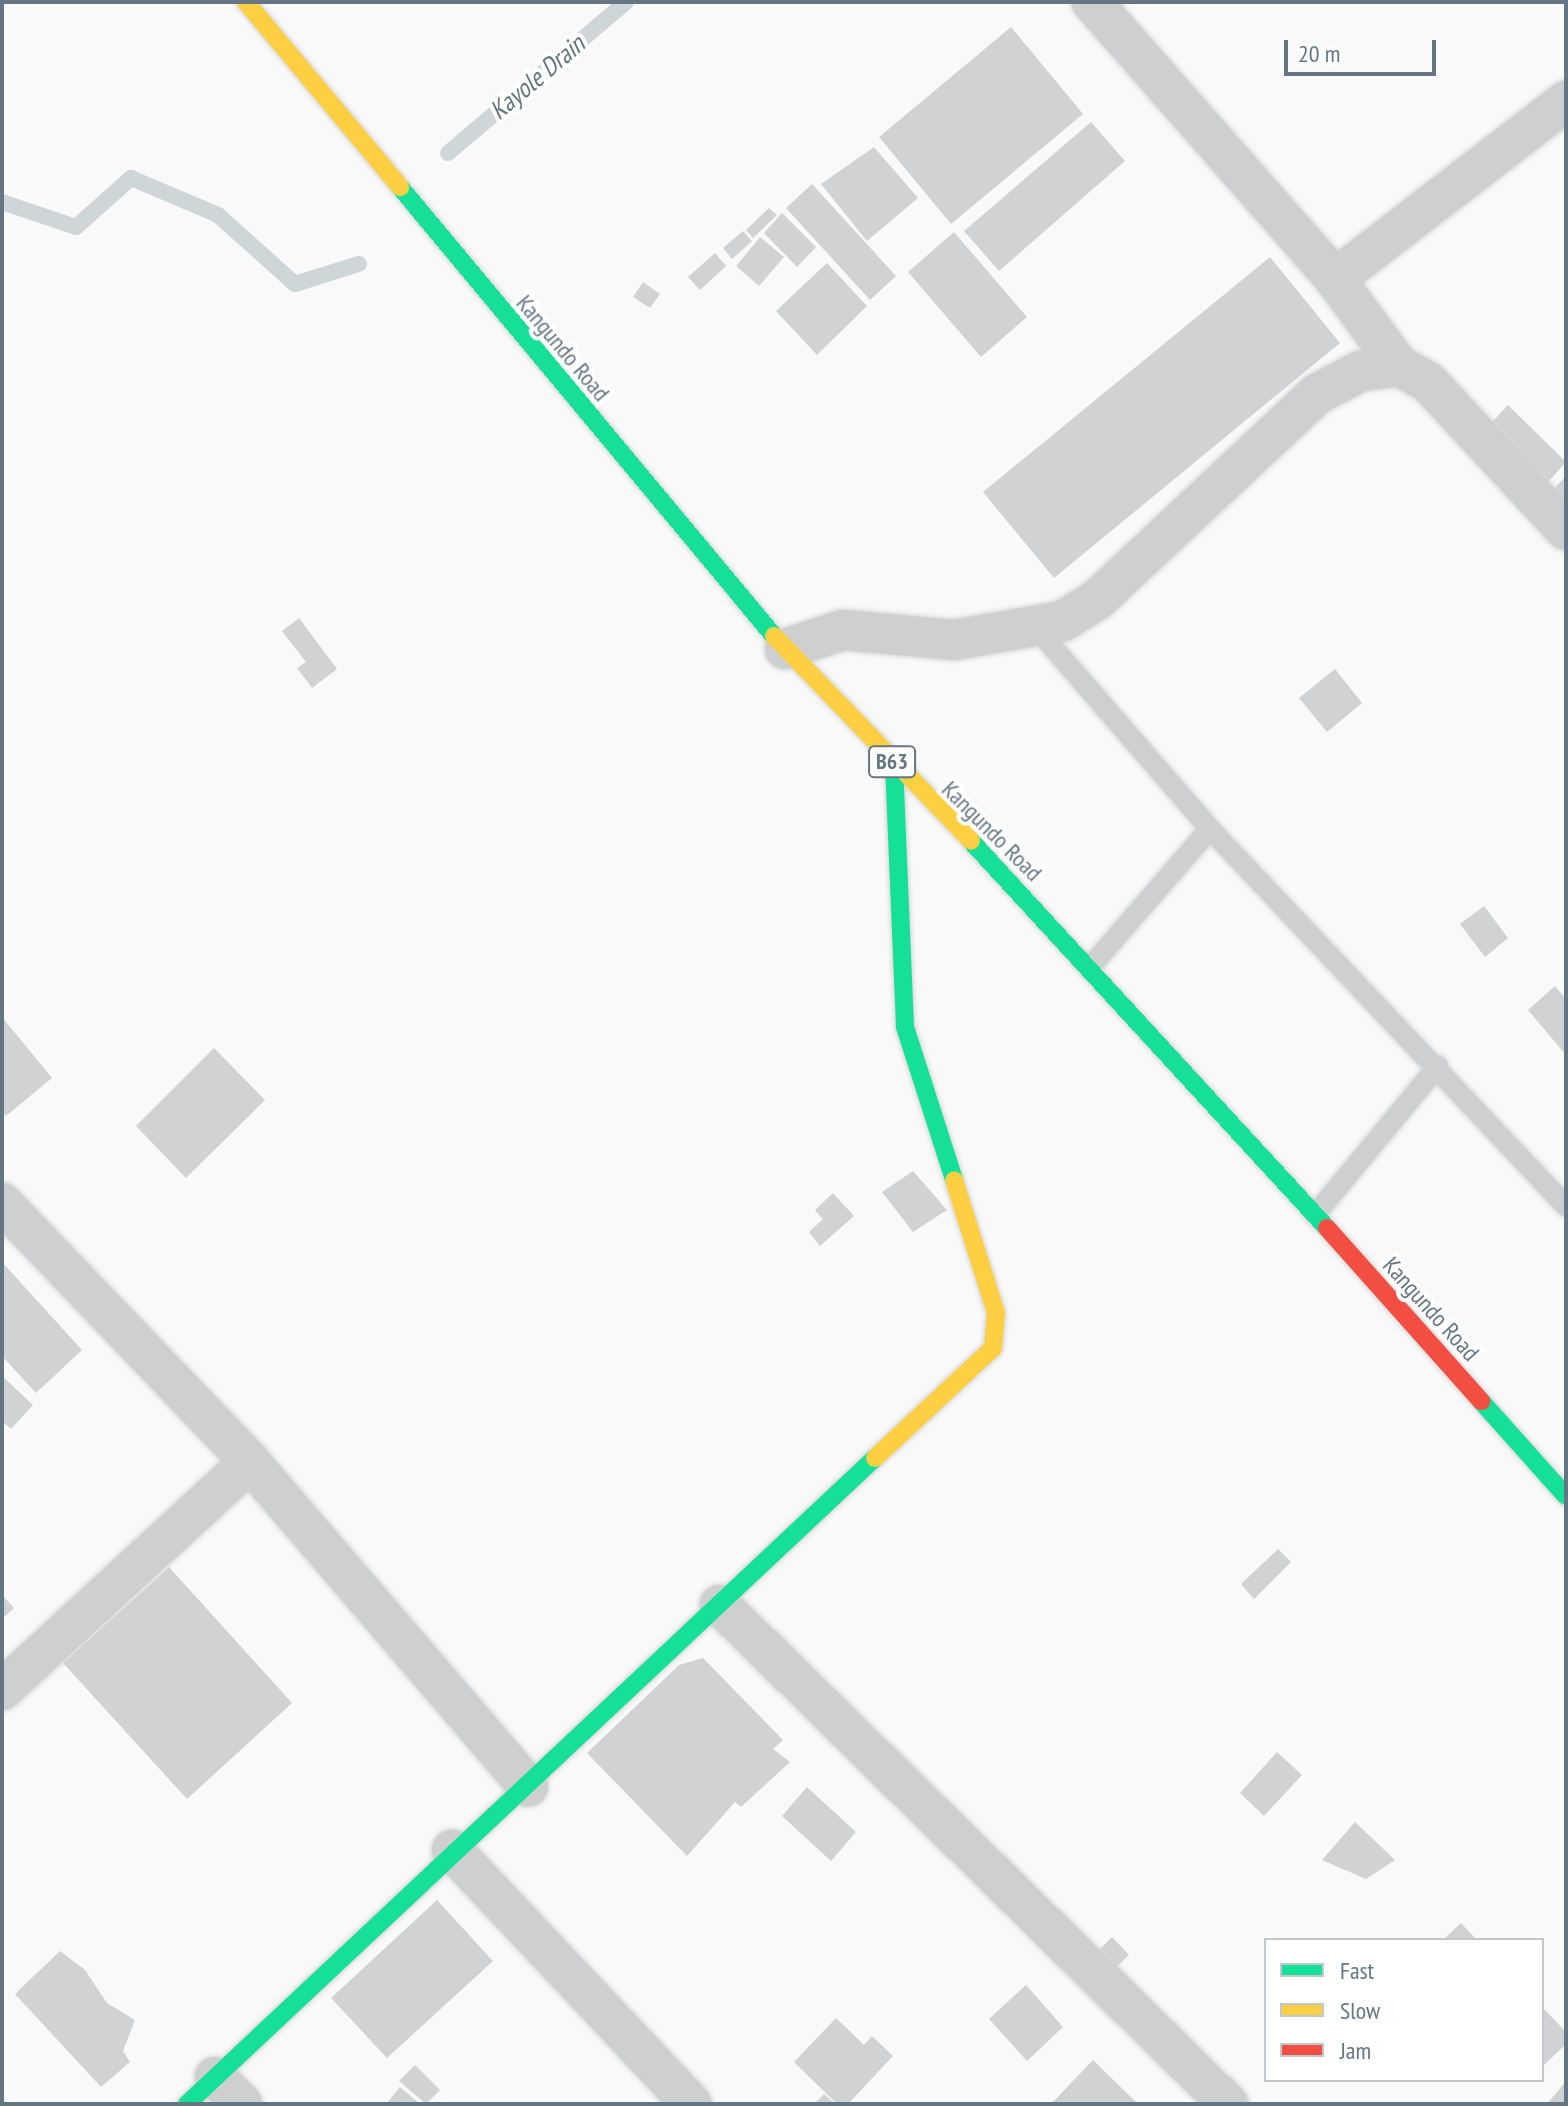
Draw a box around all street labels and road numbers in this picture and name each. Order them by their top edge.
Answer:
street label: Kangundo Road [510,289,616,407]
road number: B63 [868,744,916,780]
street label: Kangundo Road [936,775,1048,887]
street label: Kangundo Road [1377,1251,1485,1367]

